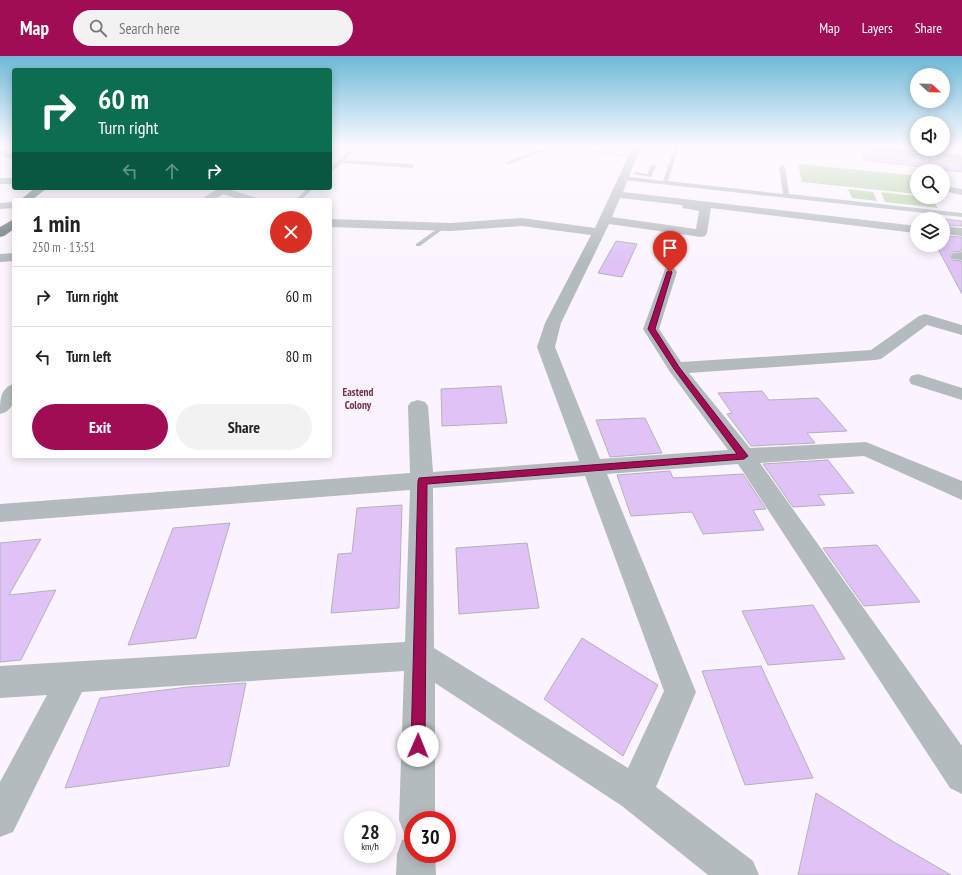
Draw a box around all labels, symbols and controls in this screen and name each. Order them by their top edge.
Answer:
search box [73,10,353,46]
text: Map [20,16,49,40]
icon: search [87,17,109,39]
text: Search here [119,19,180,38]
text: Map [819,19,840,37]
text: Layers [862,19,893,37]
text: Share [915,19,942,37]
north arrow [910,68,950,108]
map controls [910,68,950,252]
text: 60 m [98,80,149,117]
icon: right [32,84,84,136]
text: Turn right [98,116,158,139]
button: sound [910,116,950,156]
icon: left [119,160,141,182]
icon: ahead [161,160,183,182]
icon: right [203,160,225,182]
button: search [910,164,950,204]
text: 1 min [32,208,80,239]
button: close [270,211,312,253]
button: layers [910,212,950,252]
pin [653,231,687,272]
icon: arrive [659,237,681,259]
text: 250 m · 13:51 [32,239,95,256]
icon: right [32,286,54,308]
text: Turn right [66,287,118,306]
text: 60 m [286,287,312,306]
icon: left [32,346,54,368]
text: Turn left [66,347,111,366]
text: 80 m [286,347,312,366]
district label: Eastend Colony [343,385,374,412]
button: Exit [32,404,168,450]
button: Share [176,404,312,450]
position arrow [397,725,439,767]
speed limit sign: 30 [404,811,456,863]
text: 28 [360,819,380,845]
text: km/h [361,840,379,853]

